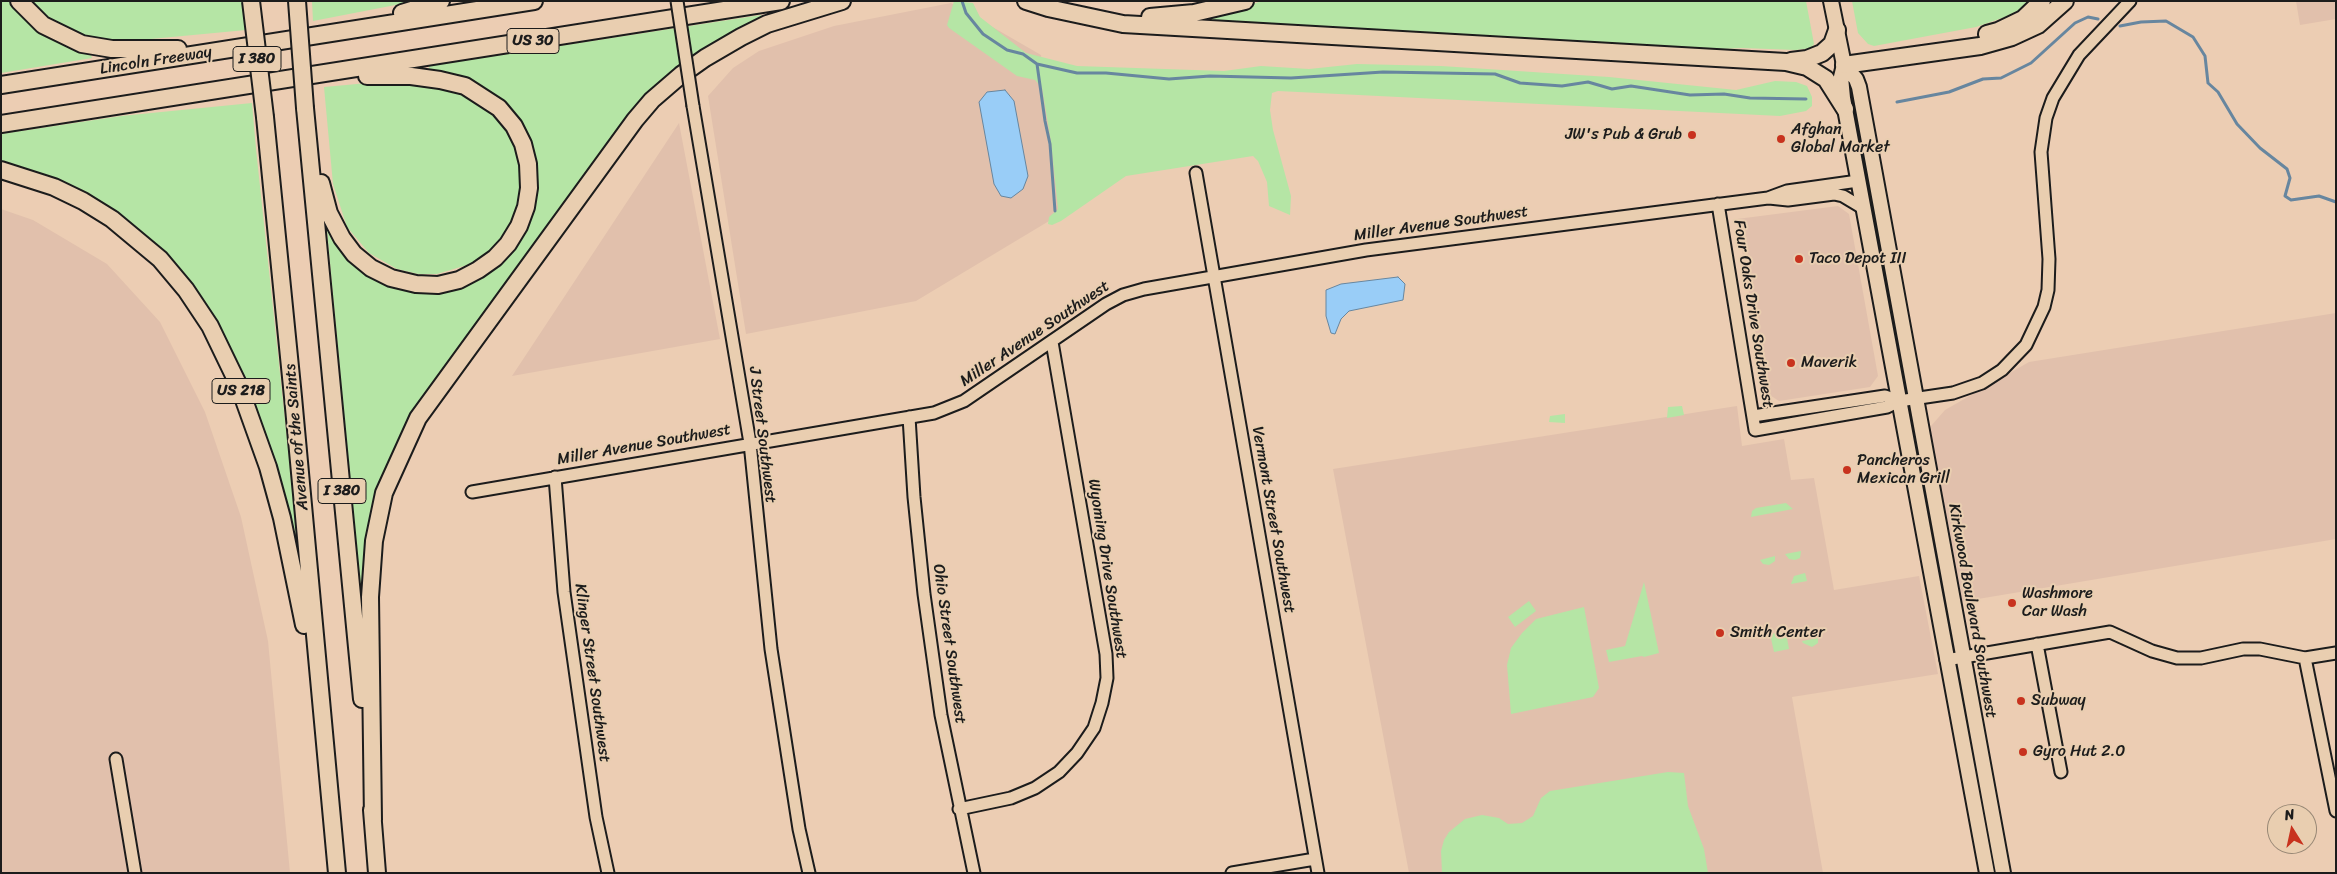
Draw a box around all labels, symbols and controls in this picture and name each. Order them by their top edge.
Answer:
road number: US 30 [507,28,559,54]
street label: Lincoln Freeway [99,43,213,79]
road number: I 380 [233,46,281,72]
place label: Afghan Global Market [1791,120,1890,158]
place label: JW's Pub & Grub [1565,125,1682,145]
marker: JW's Pub & Grub [1686,129,1698,141]
marker: Afghan Global Market [1775,133,1787,145]
street label: Miller Avenue Southwest [1353,202,1529,246]
street label: Four Oaks Drive Southwest [1729,219,1777,409]
place label: Taco Depot III [1809,249,1906,269]
marker: Taco Depot III [1793,253,1805,265]
street label: Miller Avenue Southwest [957,277,1113,391]
place label: Maverik [1801,353,1857,373]
marker: Maverik [1785,357,1797,369]
street label: Avenue of the Saints [281,363,313,511]
street label: J Street Southwest [744,366,780,504]
road number: US 218 [212,378,270,404]
street label: Miller Avenue Southwest [556,420,732,470]
street label: Vermont Street Southwest [1247,425,1299,615]
place label: Pancheros Mexican Grill [1857,451,1950,489]
marker: Pancheros Mexican Grill [1841,464,1853,476]
road number: I 380 [318,478,366,504]
street label: Wyoming Drive Southwest [1083,478,1131,660]
street label: Kirkwood Boulevard Southwest [1944,502,2000,720]
street label: Ohio Street Southwest [928,563,970,725]
street label: Klinger Street Southwest [570,582,614,764]
place label: Washmore Car Wash [2022,584,2093,622]
marker: Washmore Car Wash [2006,597,2018,609]
place label: Smith Center [1730,623,1825,643]
marker: Smith Center [1714,627,1726,639]
place label: Subway [2031,691,2086,711]
marker: Subway [2015,695,2027,707]
place label: Gyro Hut 2.0 [2033,742,2125,762]
marker: Gyro Hut 2.0 [2017,746,2029,758]
text: N [2283,802,2296,828]
north arrow [2267,804,2317,854]

